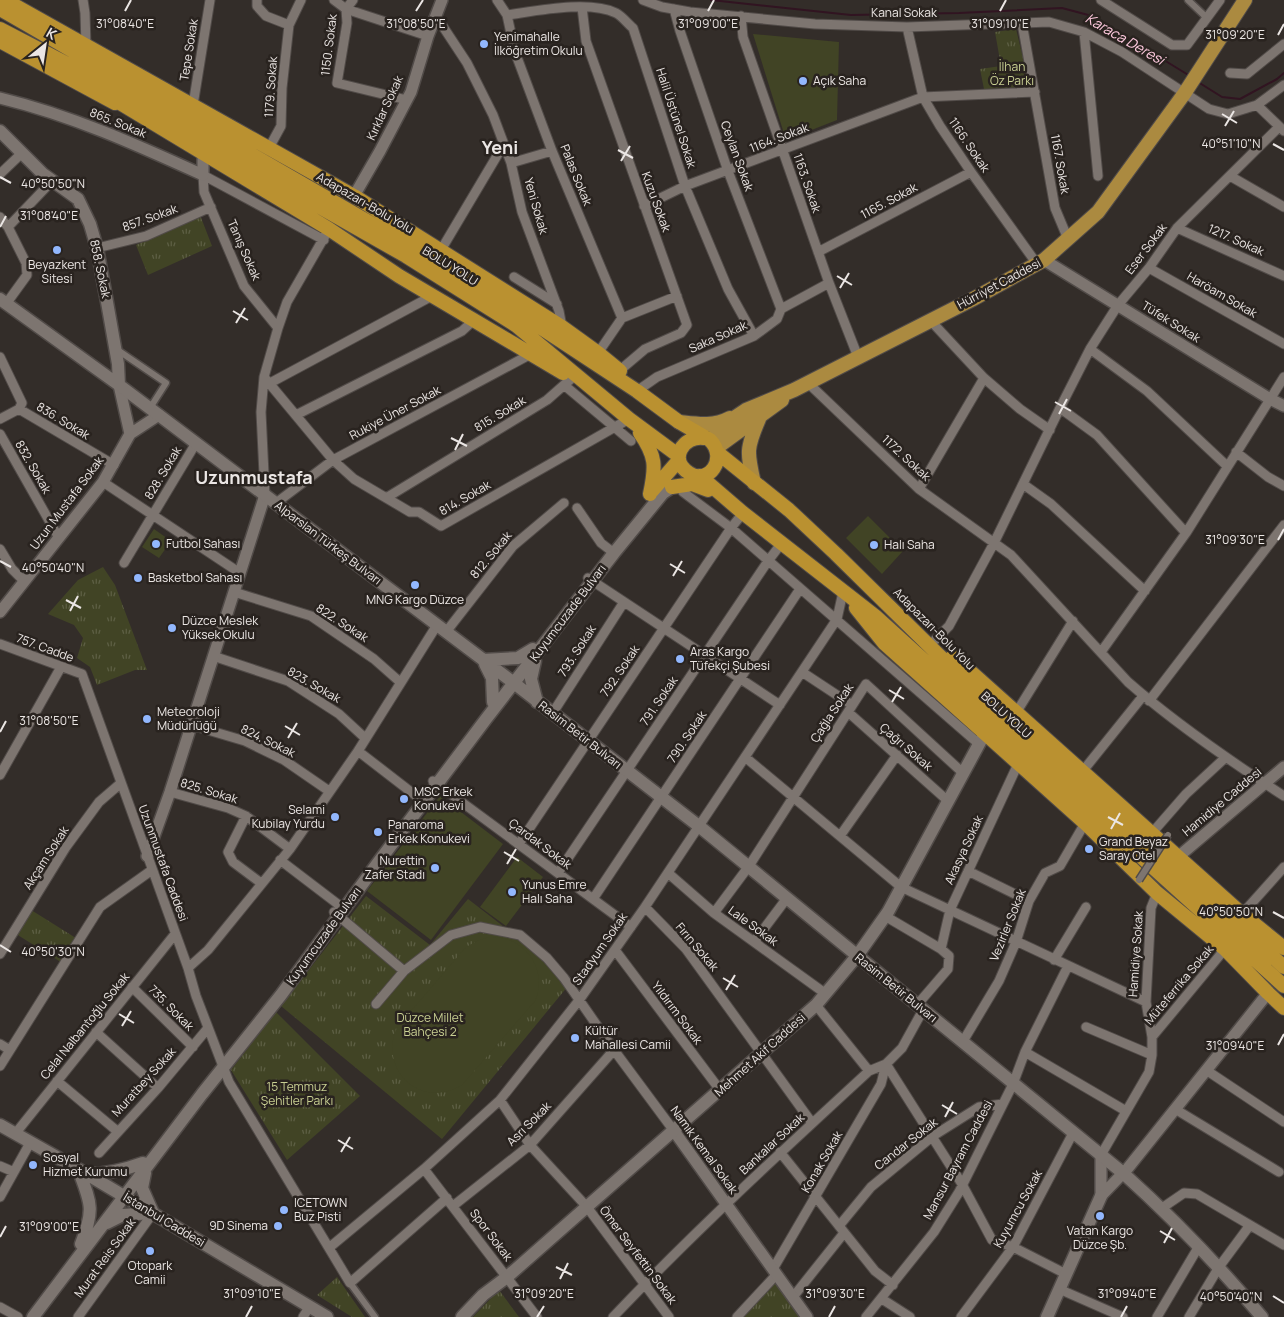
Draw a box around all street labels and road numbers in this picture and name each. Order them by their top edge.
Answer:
street label: Kanal Sokak [871,4,938,21]
street label: 1150. Sokak [316,12,341,77]
street label: Tepe Sokak [175,17,202,82]
street label: 1179. Sokak [260,55,281,118]
street label: Halil Üstünel Sokak [652,65,701,171]
street label: Kırklar Sokak [362,72,407,143]
street label: 865. Sokak [87,103,150,142]
street label: 1166. Sokak [945,114,995,176]
street label: Ceylan Sokak [717,118,758,194]
street label: 1164. Sokak [747,118,812,157]
street label: 1167. Sokak [1047,133,1074,196]
street label: Palas Sokak [556,142,597,209]
street label: 1163. Sokak [789,151,826,216]
street label: Adapazarı-Bolu Yolu [314,168,417,237]
street label: Kuzu Sokak [638,169,676,235]
street label: Yeni Sokak [520,176,553,237]
street label: 1165. Sokak [857,178,921,223]
street label: 857. Sokak [120,199,181,235]
street label: Tanış Sokak [224,217,266,284]
street label: Eser Sokak [1121,219,1171,278]
street label: 1217. Sokak [1205,220,1268,260]
street label: 858. Sokak [86,238,115,301]
street label: BOLU YOLU [419,242,481,289]
street label: Hürriyet Caddesi [954,254,1044,313]
street label: Haröam Sokak [1184,268,1261,322]
street label: Tüfek Sokak [1139,297,1205,347]
street label: Saka Sokak [686,316,751,357]
street label: Rukiye Üner Sokak [346,381,444,444]
street label: 815. Sokak [471,391,529,436]
street label: 836. Sokak [33,398,94,444]
street label: 1172. Sokak [878,431,935,485]
street label: 832. Sokak [11,437,56,497]
street label: 828. Sokak [140,442,186,503]
street label: Uzun Mustafa Sokak [26,452,108,553]
street label: 814. Sokak [436,475,495,519]
street label: Alparslan Türkeş Bulvarı [271,497,385,588]
street label: 812. Sokak [466,527,516,582]
street label: Kuyumcuzade Bulvarı [526,561,610,665]
street label: Adapazarı-Bolu Yolu [890,584,979,673]
street label: 822. Sokak [313,599,373,646]
street label: 793. Sokak [553,621,600,680]
street label: 757. Cadde [14,629,76,666]
street label: 792. Sokak [596,641,644,700]
street label: 823. Sokak [284,662,345,707]
street label: 791. Sokak [636,672,682,729]
street label: Çağla Sokak [806,679,858,746]
street label: BOLU YOLU [977,687,1035,742]
street label: Rasim Betir Bulvarı [535,697,626,773]
street label: 790. Sokak [663,707,711,766]
street label: Çağrı Sokak [876,719,937,775]
street label: 824. Sokak [238,720,299,762]
street label: Hamidiye Caddesi [1178,763,1265,840]
street label: 825. Sokak [178,774,241,808]
street label: Uzunmustafa Caddesi [134,802,192,923]
street label: Akasya Sokak [940,811,987,887]
street label: Çardak Sokak [505,814,576,873]
street label: Akçam Sokak [19,822,73,893]
street label: Kuyumcuzade Bulvarı [282,883,365,988]
street label: Vezirler Sokak [985,885,1030,964]
street label: Lale Sokak [725,902,783,950]
street label: Stadyum Sokak [568,908,632,988]
street label: Hamidiye Sokak [1124,909,1147,998]
street label: Fırın Sokak [672,919,723,975]
street label: Müteferrika Sokak [1140,940,1218,1028]
street label: Rasim Betir Bulvarı [852,949,941,1026]
street label: Celal Nalbantoğlu Sokak [36,968,134,1083]
street label: Yıldırım Sokak [648,978,707,1049]
street label: 735. Sokak [145,981,199,1035]
street label: Mehmet Akif Caddesi [710,1009,809,1100]
street label: Muratbey Sokak [108,1042,180,1120]
street label: Asrı Sokak [503,1097,555,1150]
street label: Mansur Bayram Caddesi [919,1097,996,1222]
street label: Namık Kemal Sokak [667,1102,743,1198]
street label: Bankalar Sokak [735,1108,809,1178]
street label: Candar Sokak [871,1113,942,1174]
street label: Konak Sokak [797,1127,847,1196]
street label: Kuyumcu Sokak [989,1166,1047,1251]
street label: İstanbul Caddesi [120,1188,208,1251]
street label: Ömer Seyfettin Sokak [596,1202,682,1308]
street label: Spor Sokak [466,1205,517,1265]
street label: Murat Reis Sokak [70,1214,140,1301]

